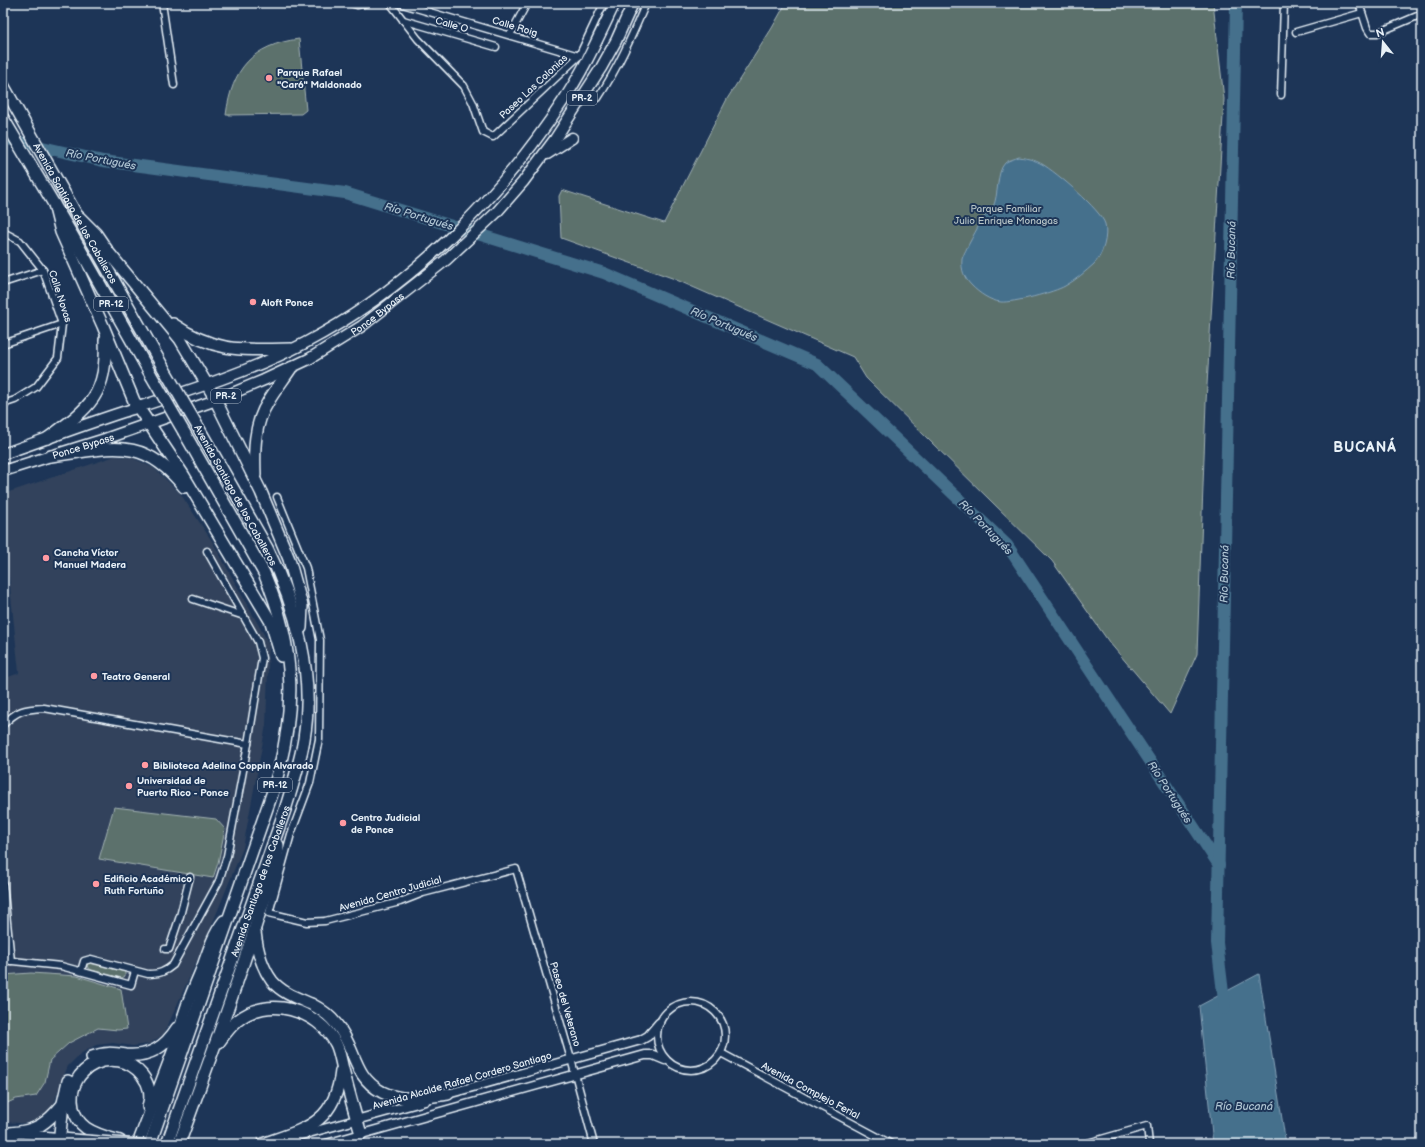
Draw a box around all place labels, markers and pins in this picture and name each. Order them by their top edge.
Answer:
place label: Parque Rafael "Caró" Maldonado [277,67,362,91]
marker: Parque Rafael "Caró" Maldonado [264,73,274,83]
marker: Aloft Ponce [248,297,258,307]
place label: Aloft Ponce [260,297,314,309]
place label: Cancha Víctor Manuel Madera [54,547,126,571]
marker: Cancha Víctor Manuel Madera [41,553,51,563]
marker: Teatro General [89,671,99,681]
place label: Teatro General [102,671,170,683]
marker: Biblioteca Adelina Coppin Alvarado [140,760,150,770]
place label: Biblioteca Adelina Coppin Alvarado [153,760,314,772]
place label: Universidad de Puerto Rico - Ponce [137,775,229,799]
marker: Universidad de Puerto Rico - Ponce [124,781,134,791]
place label: Centro Judicial de Ponce [351,812,420,836]
marker: Centro Judicial de Ponce [338,818,348,828]
place label: Edificio Académico Ruth Fortuño [104,873,192,897]
marker: Edificio Académico Ruth Fortuño [91,879,101,889]

